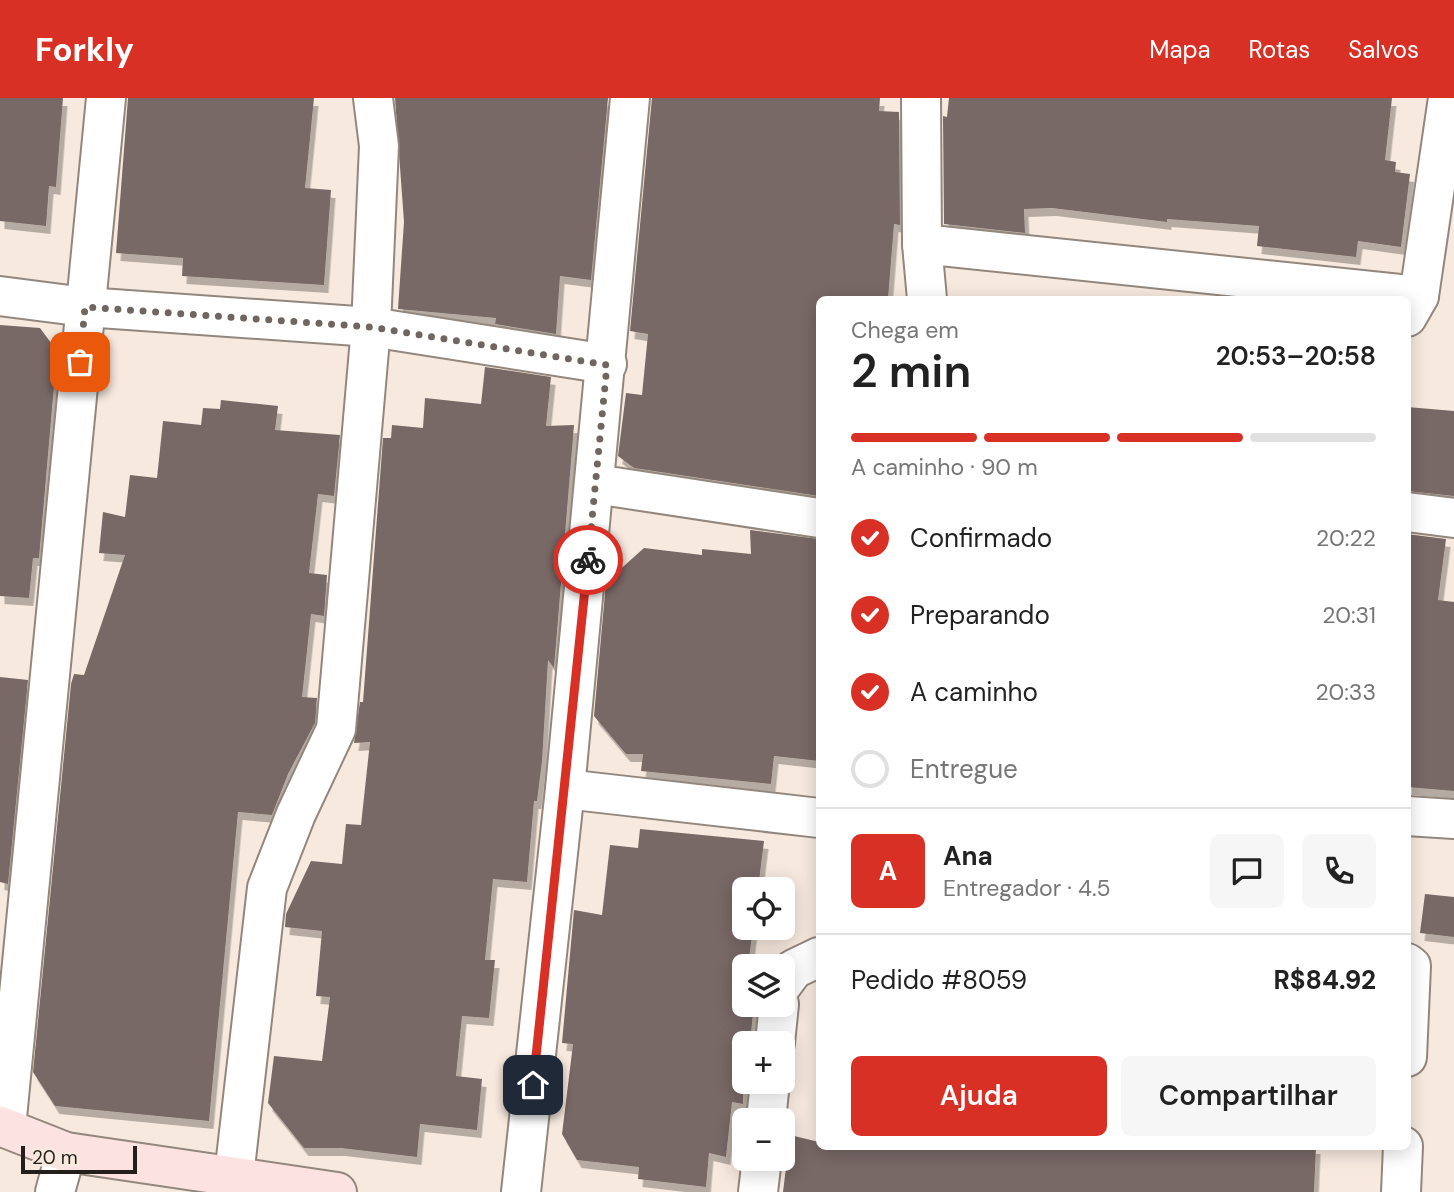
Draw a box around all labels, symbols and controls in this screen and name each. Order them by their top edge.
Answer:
text: Forkly [35,28,134,71]
text: Mapa [1149,34,1211,65]
text: Rotas [1249,34,1310,65]
text: Salvos [1348,34,1419,65]
text: Chega em [851,315,959,345]
pin [50,332,110,392]
text: 20:53–20:58 [1216,339,1376,373]
text: 2 min [851,341,971,401]
icon: bag [61,343,99,381]
text: A caminho · 90 m [851,452,1038,482]
icon: check [851,519,889,557]
text: Confirmado [910,521,1052,555]
text: 20:22 [1316,523,1376,553]
courier [553,525,623,595]
icon: bike [569,541,607,579]
icon: check [851,596,889,634]
text: Preparando [910,598,1050,632]
text: 20:31 [1322,600,1376,630]
icon: check [851,673,889,711]
text: A caminho [910,675,1038,709]
text: 20:33 [1315,677,1376,707]
text: Entregue [910,752,1018,786]
button: chat [1210,834,1284,908]
button: phone [1302,834,1376,908]
text: Ana [943,839,993,873]
text: A [879,854,897,888]
text: Entregador · 4.5 [943,873,1111,903]
map controls [732,877,795,1171]
button: locate [732,877,795,940]
button: layers [732,954,795,1017]
text: Pedido #8059 [851,963,1027,997]
text: R$84.92 [1273,963,1376,997]
button: + [732,1031,795,1094]
pin [503,1055,563,1115]
button: Ajuda [851,1056,1107,1136]
button: Compartilhar [1121,1056,1376,1136]
icon: home [514,1066,552,1104]
button: − [732,1108,795,1171]
scale bar [21,1143,136,1175]
text: 20 m [32,1145,78,1170]

